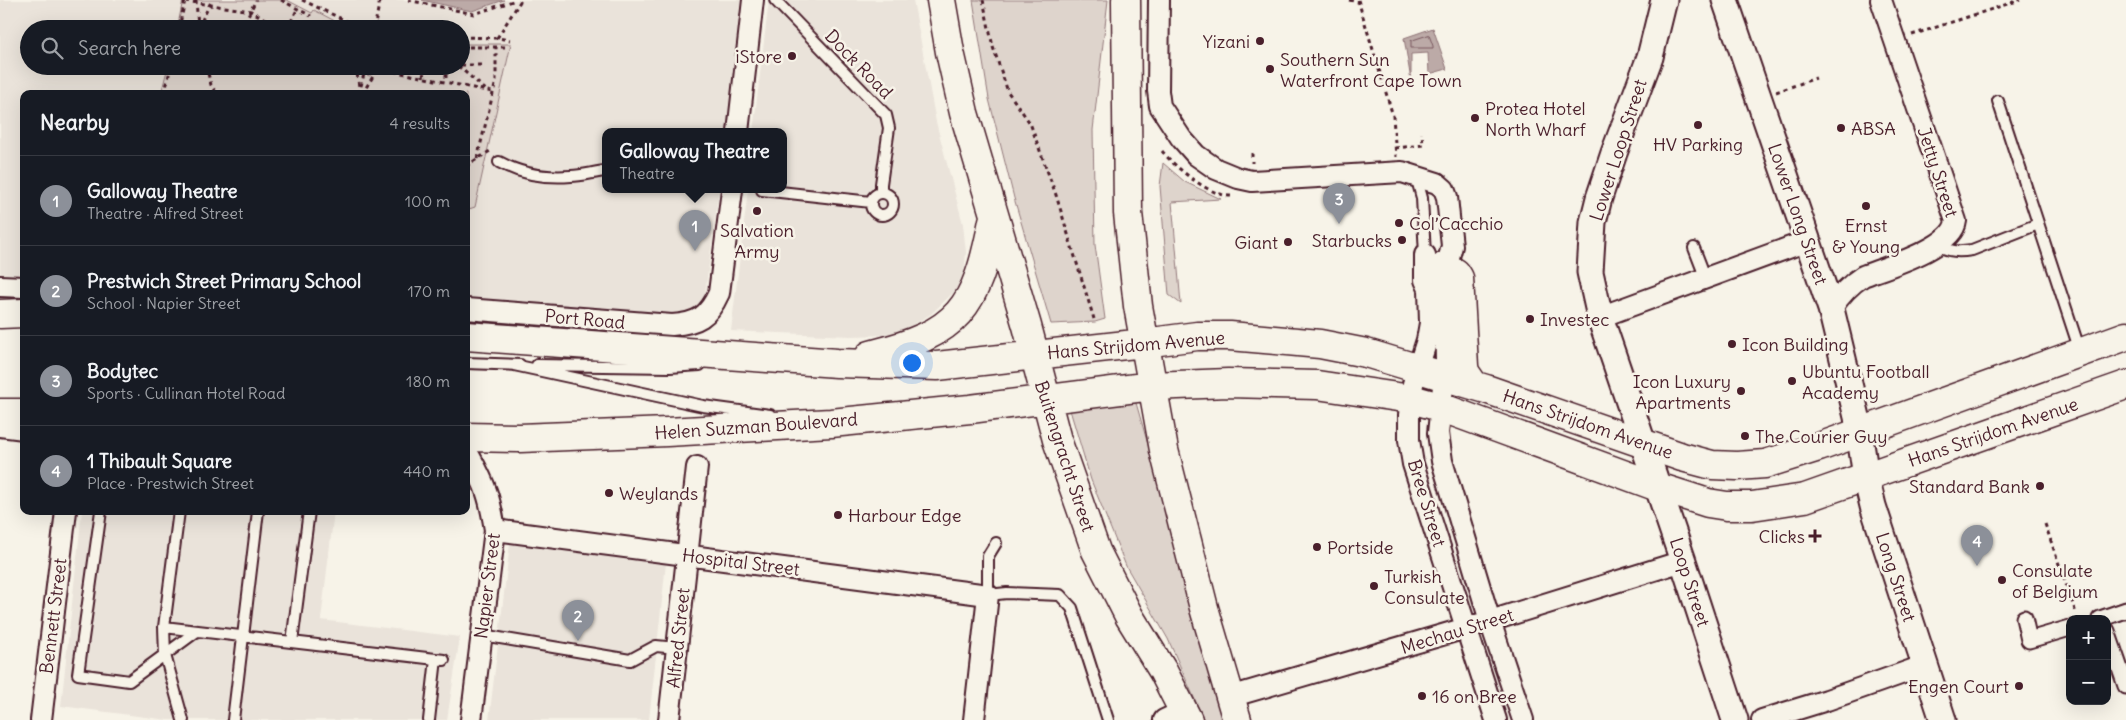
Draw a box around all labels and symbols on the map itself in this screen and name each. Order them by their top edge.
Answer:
street label: Dock Road [820,24,898,104]
place label: Yizani [1203,30,1250,53]
marker: Yizani [1254,35,1266,47]
place label: iStore [736,45,782,68]
place label: Southern Sun Waterfront Cape Town [1280,48,1462,92]
marker: iStore [786,50,798,62]
marker: Southern Sun Waterfront Cape Town [1264,63,1276,75]
street label: Lower Loop Street [1584,76,1652,224]
place label: Protea Hotel North Wharf [1485,97,1587,141]
marker: Protea Hotel North Wharf [1469,112,1481,124]
place label: ABSA [1851,117,1896,140]
marker: HV Parking [1692,119,1704,131]
marker: ABSA [1835,122,1847,134]
street label: Jetty Street [1913,124,1963,220]
place label: HV Parking [1653,133,1743,156]
street label: Lower Long Street [1763,140,1833,288]
pin: 3 [1323,183,1355,224]
marker: Ernst & Young [1860,200,1872,212]
marker: Salvation Army [751,205,763,217]
pin: 1 [679,210,711,251]
place label: Col’Cacchio [1409,212,1503,235]
place label: Ernst & Young [1832,214,1900,258]
marker: Col’Cacchio [1393,217,1405,229]
place label: Salvation Army [720,219,794,263]
place label: Starbucks [1312,229,1392,252]
place label: Giant [1234,231,1278,254]
marker: Starbucks [1396,234,1408,246]
marker: Giant [1282,236,1294,248]
street label: Port Road [544,304,626,334]
place label: Investec [1540,308,1609,331]
marker: Investec [1524,313,1536,325]
street label: Hans Strijdom Avenue [1046,326,1226,364]
place label: Icon Building [1742,333,1849,356]
marker: Icon Building [1726,338,1738,350]
your location [899,350,925,376]
place label: Ubuntu Football Academy [1802,360,1930,404]
place label: Icon Luxury Apartments [1633,370,1731,414]
marker: Ubuntu Football Academy [1786,375,1798,387]
street label: Buitengracht Street [1030,378,1100,534]
street label: Hans Strijdom Avenue [1500,384,1676,464]
marker: Icon Luxury Apartments [1735,385,1747,397]
street label: Hans Strijdom Avenue [1905,392,2081,472]
street label: Helen Suzman Boulevard [654,407,859,445]
place label: The Courier Guy [1755,425,1887,448]
marker: The Courier Guy [1739,430,1751,442]
street label: Bree Street [1403,456,1451,550]
place label: Standard Bank [1909,475,2030,498]
marker: Standard Bank [2034,480,2046,492]
place label: Weylands [619,482,698,505]
marker: Weylands [603,487,615,499]
place label: Harbour Edge [848,504,961,527]
marker: Harbour Edge [832,509,844,521]
place label: Clicks [1759,525,1805,548]
pin: 4 [1961,525,1993,566]
street label: Long Street [1871,529,1921,625]
marker: Clicks [1809,530,1821,542]
street label: Napier Street [469,532,505,640]
street label: Loop Street [1665,535,1715,629]
place label: Portside [1327,536,1393,559]
marker: Portside [1311,541,1323,553]
street label: Hospital Street [681,543,801,581]
street label: Bennett Street [34,557,72,675]
place label: Consulate of Belgium [2012,559,2098,603]
place label: Turkish Consulate [1384,565,1465,609]
marker: Consulate of Belgium [1996,574,2008,586]
marker: Turkish Consulate [1368,580,1380,592]
street label: Alfred Street [661,587,695,689]
pin: 2 [562,600,594,641]
street label: Mechau Street [1398,603,1516,659]
place label: Engen Court [1908,675,2009,698]
marker: Engen Court [2013,680,2025,692]
place label: 16 on Bree [1432,685,1517,708]
marker: 16 on Bree [1416,690,1428,702]

